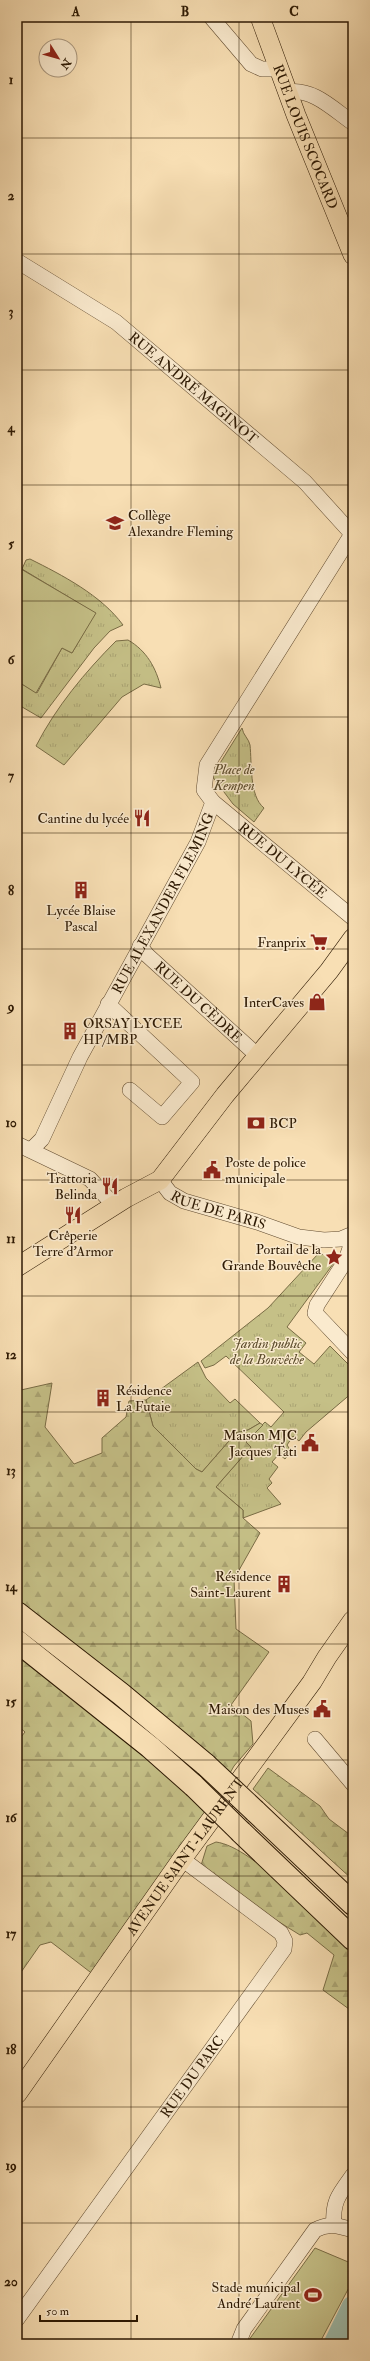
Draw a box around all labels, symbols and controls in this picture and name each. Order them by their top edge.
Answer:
text: A [71,4,81,20]
text: B [181,4,189,20]
text: C [289,4,299,20]
north arrow [38,38,78,78]
text: N [57,55,74,72]
street label: RUE LOUIS SCOCARD [270,62,342,211]
text: 1 [9,72,14,88]
text: 2 [8,188,15,204]
text: 3 [9,304,14,320]
street label: RUE ANDRÉ MAGINOT [126,328,262,448]
text: 4 [6,420,15,436]
place label: Collège Alexandre Fleming [127,507,234,540]
school or university icon: Collège Alexandre Fleming [105,513,125,533]
text: 5 [8,536,14,552]
text: 6 [8,652,16,668]
park label: Place de Kempen [212,761,255,794]
text: 7 [8,768,15,784]
restaurant icon: Cantine du lycée [132,808,152,828]
place label: Cantine du lycée [38,810,129,828]
street label: RUE ALEXANDER FLEMING [108,810,217,996]
street label: RUE DU LYCÉE [235,818,331,902]
building icon: Lycée Blaise Pascal [71,880,91,900]
text: 8 [8,883,14,899]
place label: Lycée Blaise Pascal [46,902,116,935]
supermarket icon: Franprix [309,932,329,952]
place label: Franprix [257,934,307,952]
street label: RUE DU CÈDRE [151,958,246,1046]
shop icon: InterCaves [307,992,327,1012]
place label: InterCaves [243,994,304,1011]
text: 9 [6,999,15,1015]
place label: ORSAY LYCEE HP/MBP [83,1015,182,1048]
building icon: ORSAY LYCEE HP/MBP [60,1021,80,1041]
bank icon: BCP [246,1113,266,1133]
text: 10 [5,1115,17,1131]
place label: BCP [269,1115,297,1132]
place label: Poste de police municipale [225,1154,306,1188]
public building icon: Poste de police municipale [202,1160,222,1180]
place label: Trattoria Belinda [47,1170,97,1203]
restaurant icon: Trattoria Belinda [100,1176,120,1196]
street label: RUE DE PARIS [168,1187,268,1233]
restaurant icon: Crêperie Terre d'Armor [63,1205,83,1225]
place label: Crêperie Terre d'Armor [33,1227,114,1260]
text: 11 [6,1231,16,1247]
place label: Portail de la Grande Bouvêche [222,1241,321,1274]
place icon: Portail de la Grande Bouvêche [324,1247,344,1267]
park label: Jardin public de la Bouvêche [229,1335,304,1368]
text: 12 [5,1347,17,1363]
place label: Résidence La Futaie [116,1382,172,1415]
building icon: Résidence La Futaie [93,1388,113,1408]
place label: Maison MJC Jacques Tati [223,1427,297,1460]
public building icon: Maison MJC Jacques Tati [300,1433,320,1453]
text: 13 [6,1463,16,1479]
place label: Résidence Saint-Laurent [190,1568,271,1601]
building icon: Résidence Saint-Laurent [274,1574,294,1594]
text: 14 [5,1579,18,1595]
text: 15 [6,1694,16,1710]
public building icon: Maison des Muses [312,1699,332,1719]
place label: Maison des Muses [208,1701,309,1718]
street label: AVENUE SAINT-LAURENT [122,1774,248,1939]
text: 16 [5,1810,18,1826]
text: 17 [6,1926,17,1942]
street label: RUE DU PARC [157,2032,227,2121]
text: 18 [6,2042,16,2058]
text: 19 [5,2158,17,2174]
text: 20 [4,2274,18,2290]
place label: Stade municipal André Laurent [212,2279,300,2312]
sports icon: Stade municipal André Laurent [303,2285,323,2305]
scale bar [40,2297,137,2323]
text: 50 m [46,2304,70,2319]

